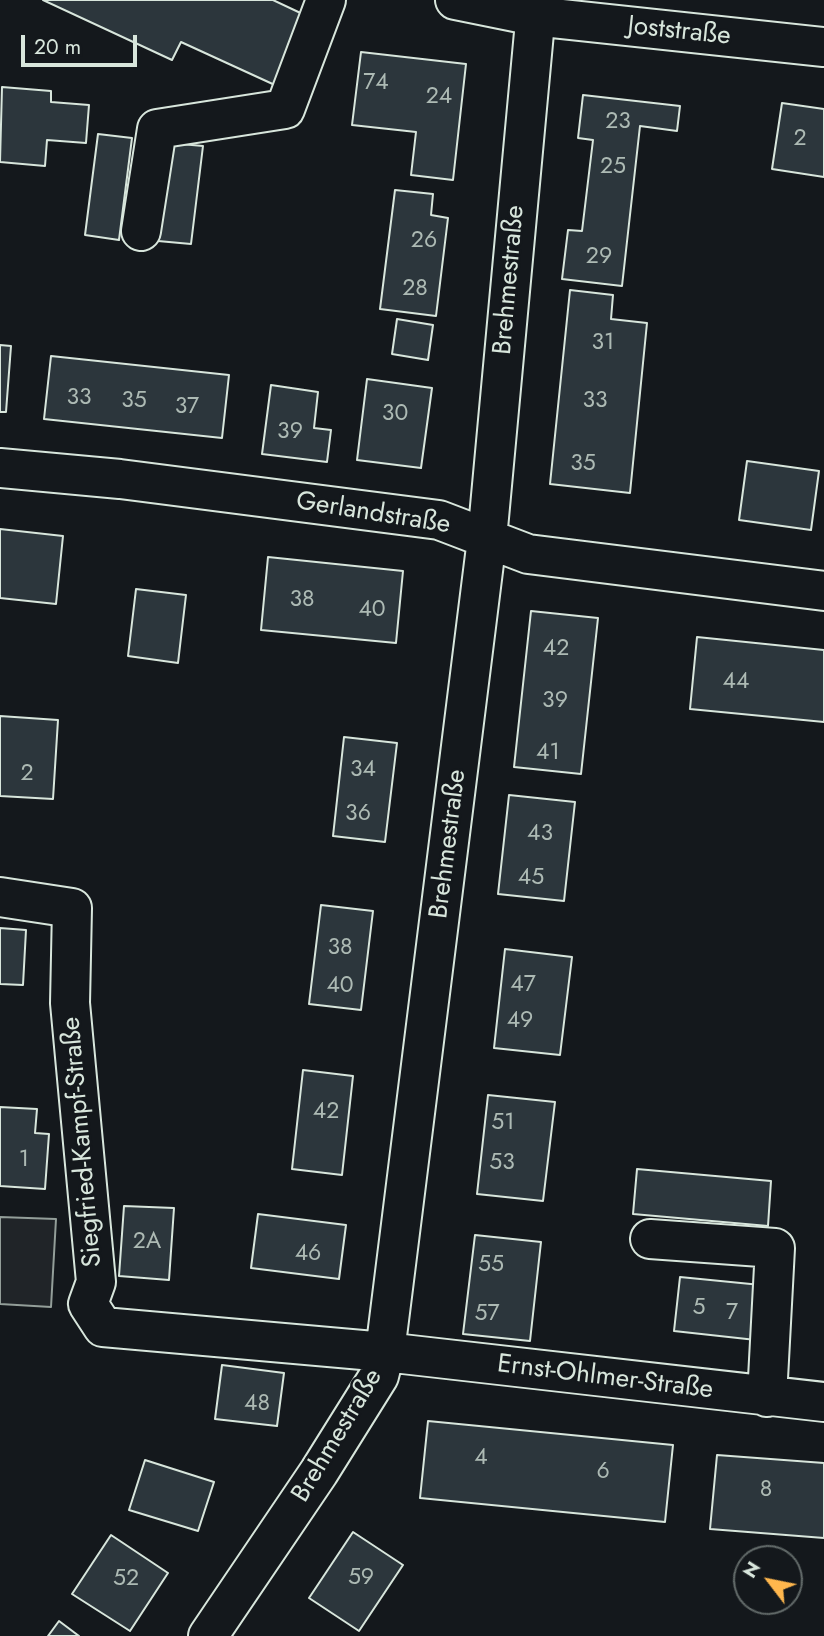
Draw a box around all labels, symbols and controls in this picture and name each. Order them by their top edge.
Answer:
street label: Joststraße [626,11,732,53]
scale bar [24,21,140,65]
text: 20 m [34,32,81,62]
house number: 74 [363,69,389,97]
house number: 24 [426,83,452,111]
house number: 23 [605,108,631,136]
house number: 2 [793,125,807,153]
house number: 25 [600,153,626,181]
street label: Brehmestraße [488,204,532,356]
house number: 26 [411,227,437,255]
house number: 29 [586,243,612,271]
house number: 28 [402,275,428,303]
house number: 31 [592,329,614,357]
house number: 33 [66,384,92,412]
house number: 35 [121,387,147,415]
house number: 33 [582,387,608,415]
house number: 37 [175,393,199,421]
house number: 30 [382,400,408,428]
house number: 39 [277,418,303,446]
house number: 35 [570,450,596,478]
street label: Gerlandstraße [294,486,452,542]
house number: 38 [289,586,315,614]
house number: 40 [358,596,386,624]
house number: 42 [543,635,569,663]
house number: 44 [723,668,749,696]
house number: 39 [542,687,568,715]
house number: 41 [536,739,560,767]
house number: 34 [350,756,376,784]
house number: 2 [20,760,34,788]
street label: Brehmestraße [424,768,474,920]
house number: 36 [345,800,371,828]
house number: 43 [527,820,553,848]
house number: 45 [518,864,544,892]
house number: 38 [327,934,353,962]
house number: 47 [510,971,536,999]
house number: 40 [326,972,354,1000]
house number: 49 [507,1007,533,1035]
street label: Siegfried-Kampf-Straße [57,1016,109,1268]
house number: 42 [313,1098,339,1126]
house number: 51 [491,1109,515,1137]
house number: 1 [19,1146,29,1174]
house number: 53 [489,1149,515,1177]
house number: 2A [133,1228,161,1256]
house number: 46 [295,1240,321,1268]
house number: 55 [478,1251,504,1279]
house number: 5 [693,1294,705,1322]
house number: 7 [726,1299,738,1327]
house number: 57 [474,1300,500,1328]
street label: Ernst-Ohlmer-Straße [495,1349,715,1407]
street label: Brehmestraße [286,1364,390,1508]
house number: 48 [244,1390,270,1418]
house number: 4 [474,1444,488,1472]
house number: 6 [596,1458,610,1486]
house number: 8 [760,1476,772,1504]
north arrow [733,1545,803,1615]
text: N [736,1556,767,1583]
house number: 59 [348,1564,374,1592]
house number: 52 [113,1565,139,1593]

